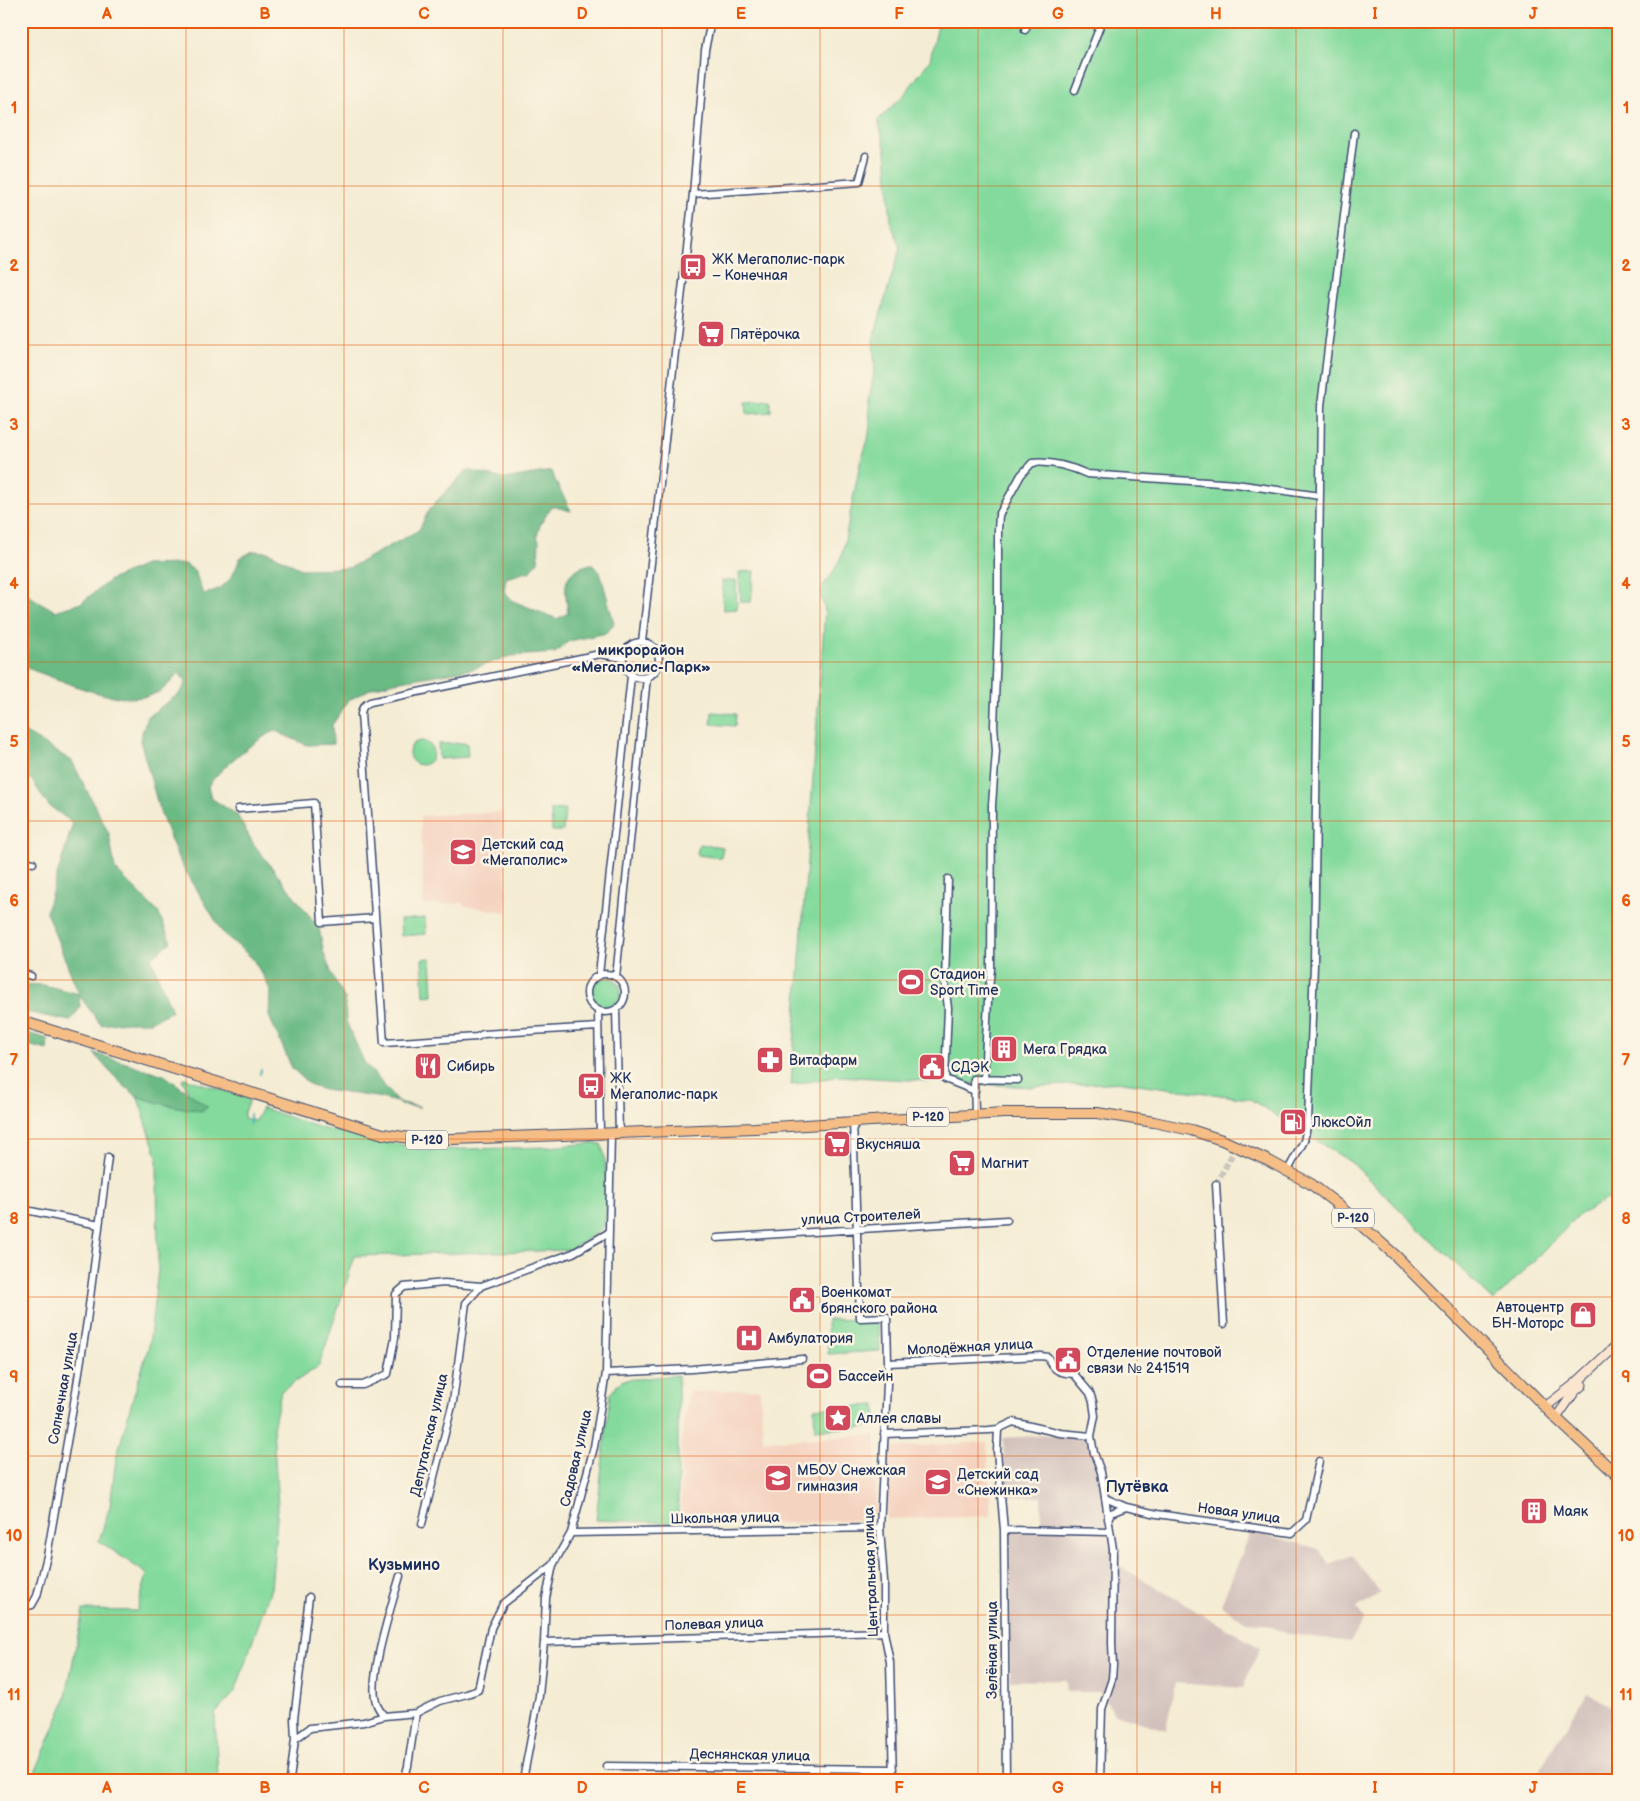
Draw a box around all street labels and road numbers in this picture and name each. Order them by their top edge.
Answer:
road number: Р-120 [907,1108,949,1126]
road number: Р-120 [406,1130,448,1150]
street label: улица Строителей [801,1205,921,1229]
road number: Р-120 [1332,1208,1374,1228]
street label: Солнечная улица [45,1330,81,1446]
street label: Молодёжная улица [907,1335,1034,1359]
street label: Депутатская улица [407,1371,452,1498]
street label: Садовая улица [557,1407,596,1508]
street label: Новая улица [1196,1499,1282,1527]
street label: Центральная улица [860,1506,882,1638]
street label: Школьная улица [670,1509,781,1527]
street label: Зелёная улица [984,1600,1001,1699]
street label: Полевая улица [664,1614,765,1634]
street label: Деснянская улица [689,1745,811,1765]

